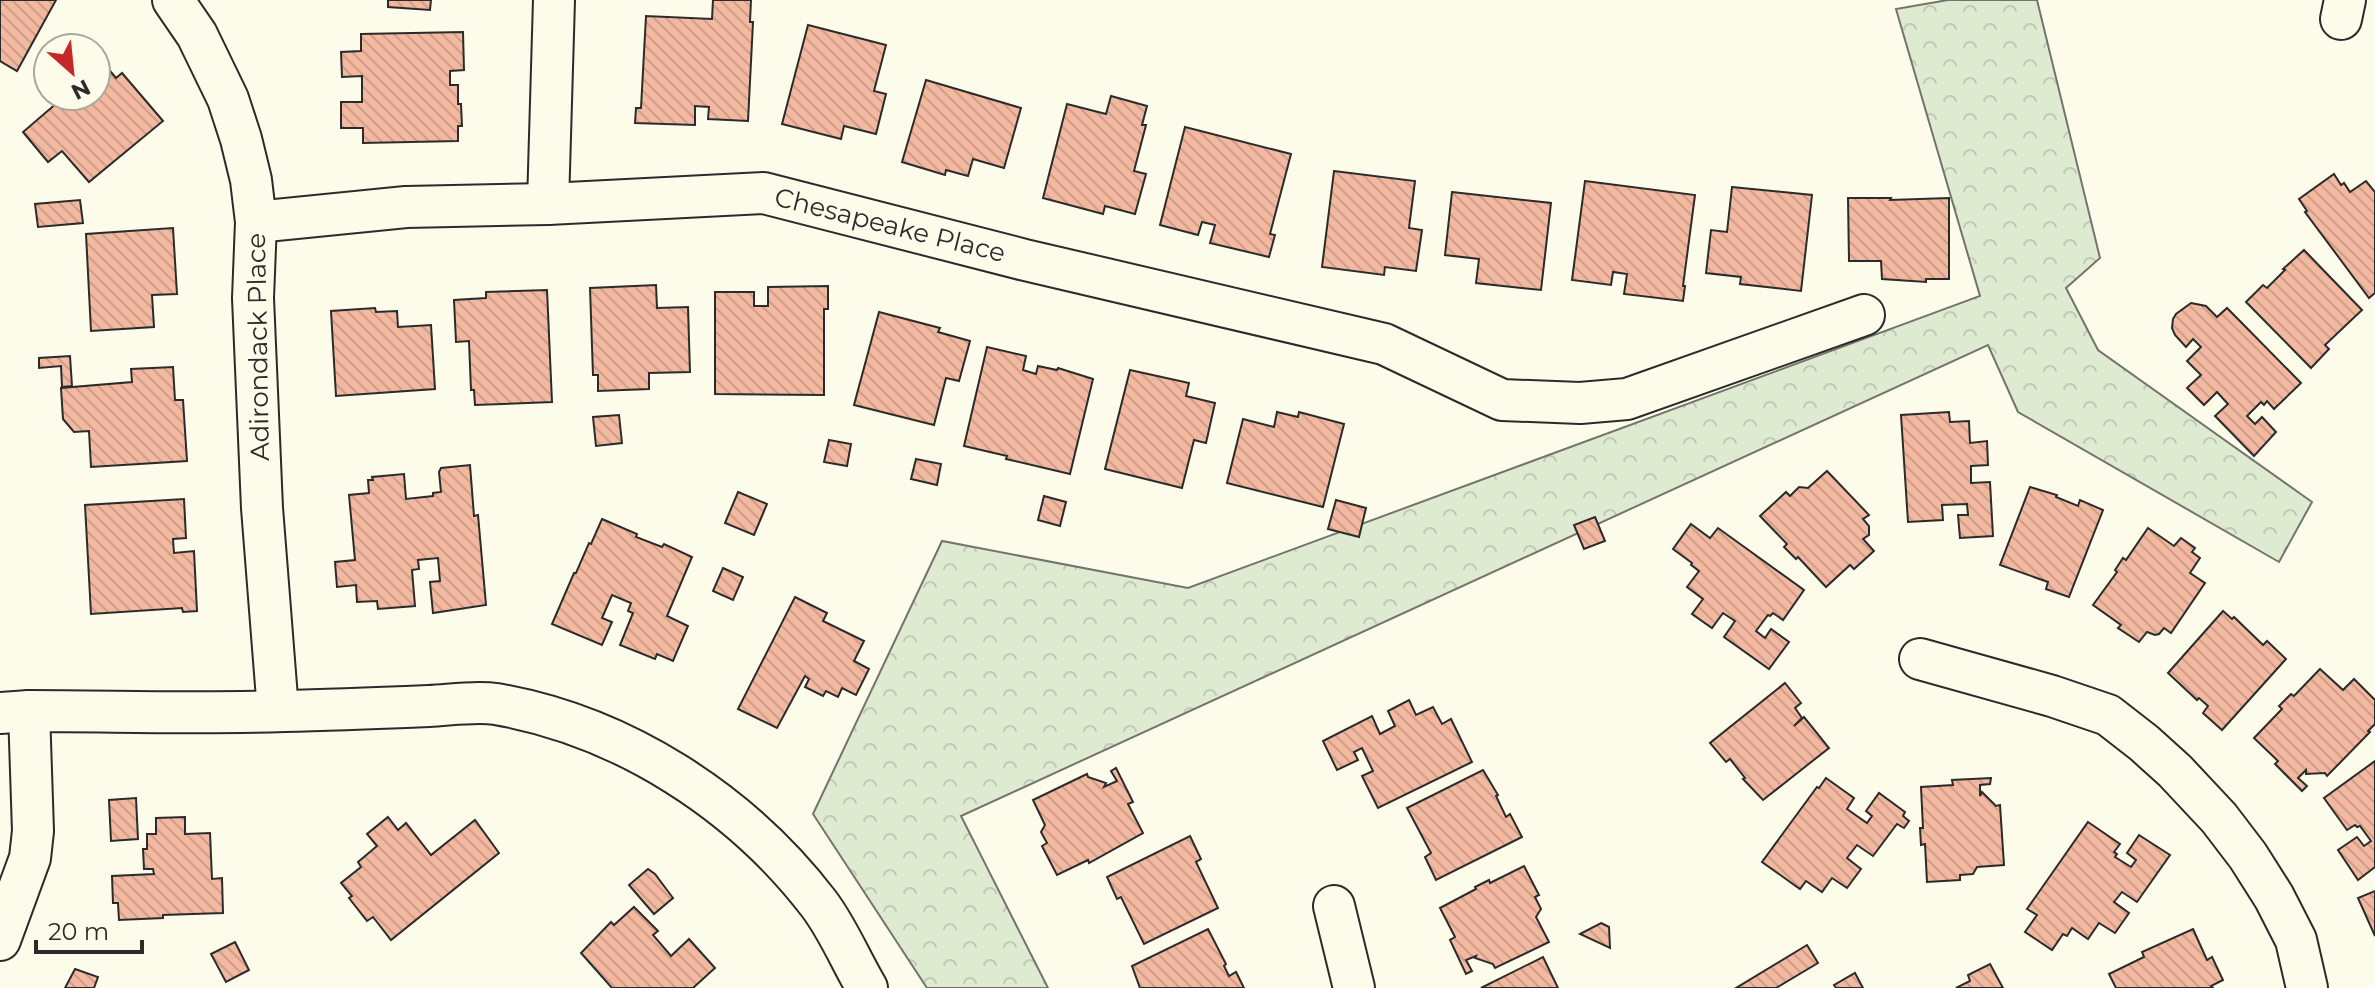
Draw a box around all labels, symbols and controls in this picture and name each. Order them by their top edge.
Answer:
north arrow [32,32,112,112]
text: N [67,73,95,105]
street label: Chesapeake Place [771,181,1009,269]
street label: Adirondack Place [240,233,276,461]
scale bar [36,904,142,954]
text: 20 m [48,917,109,946]

